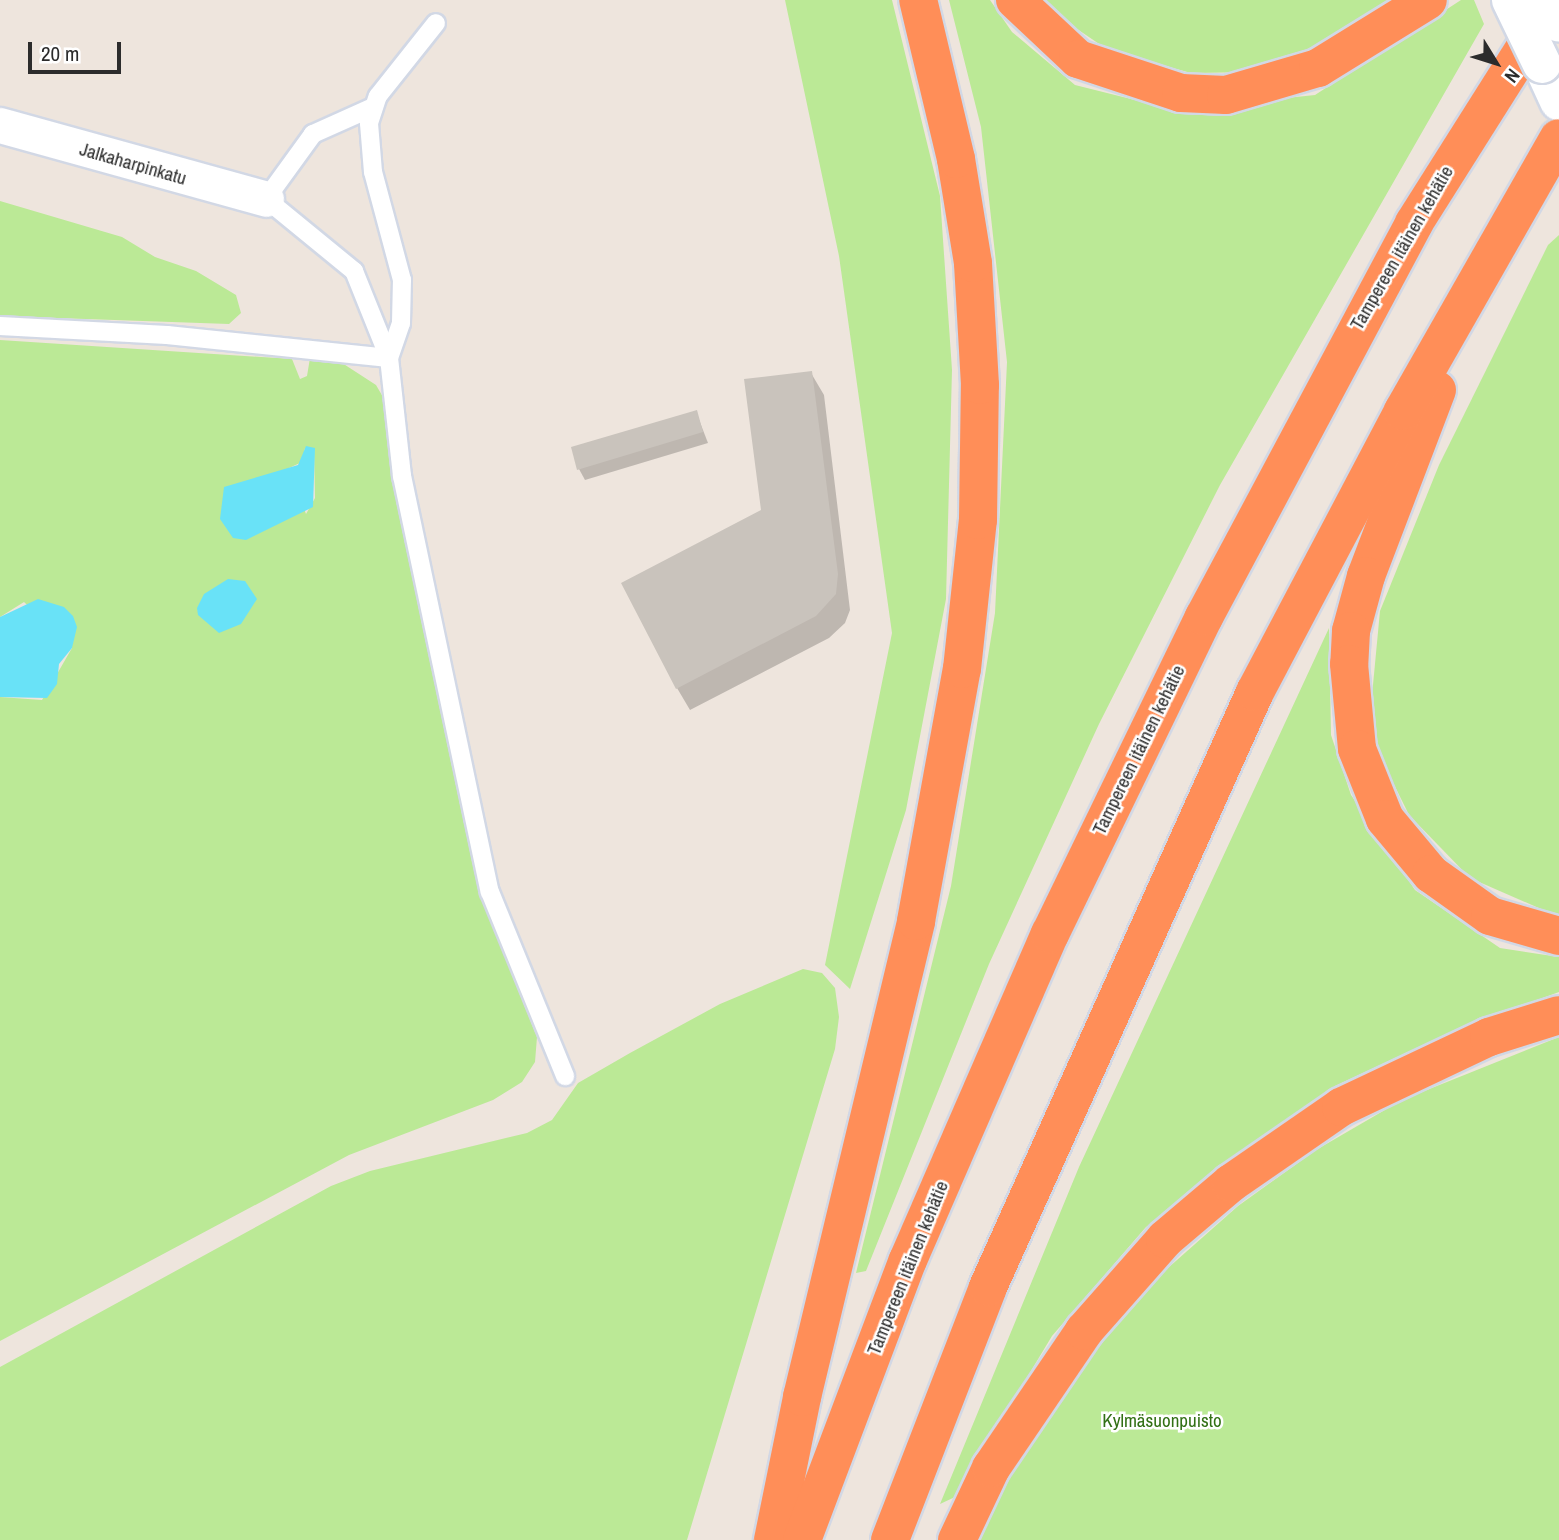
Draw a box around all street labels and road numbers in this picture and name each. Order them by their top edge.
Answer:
street label: Jalkaharpinkatu [77,138,189,190]
street label: Tampereen itäinen kehätie [1346,162,1458,334]
street label: Tampereen itäinen kehätie [1088,662,1190,838]
street label: Tampereen itäinen kehätie [863,1178,953,1358]

